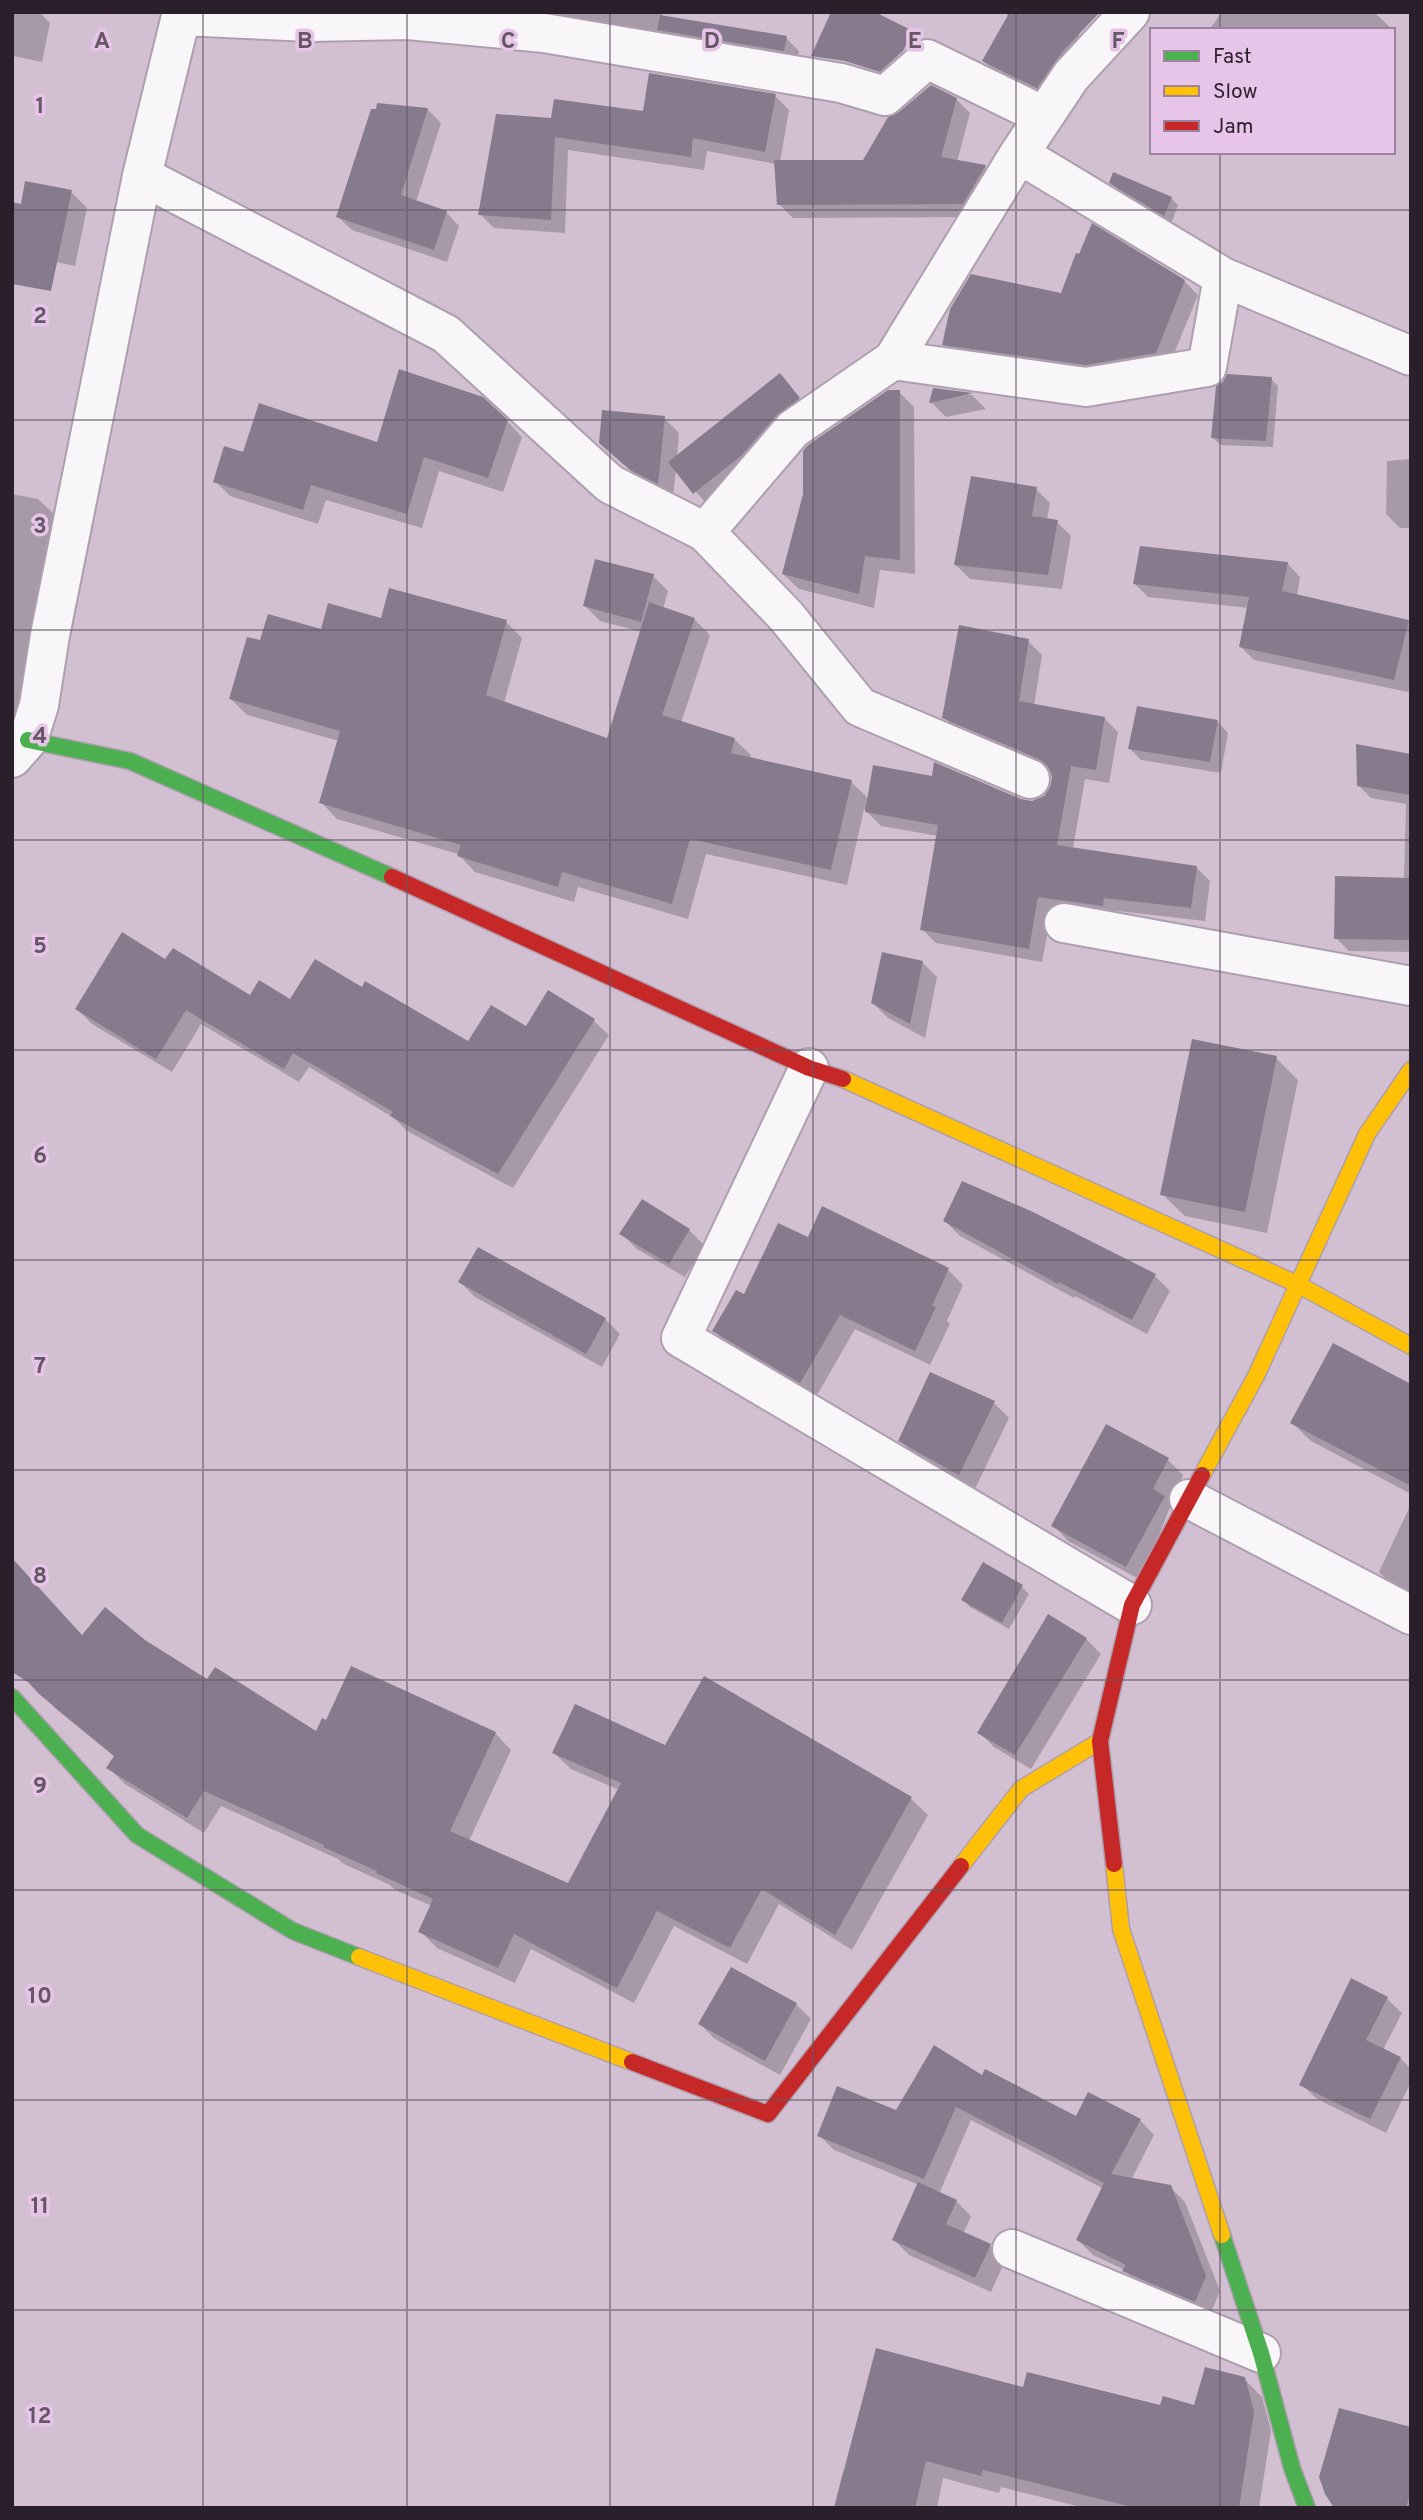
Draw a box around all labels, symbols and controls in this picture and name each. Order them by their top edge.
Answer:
text: A [94,28,110,57]
text: B [297,28,313,57]
text: C [501,28,515,57]
text: D [704,28,720,57]
text: E [908,28,922,57]
text: F [1111,28,1125,57]
legend [1150,28,1395,154]
text: Fast [1213,44,1252,71]
text: Slow [1213,79,1258,106]
text: 1 [35,93,45,122]
text: Jam [1213,114,1254,141]
text: 2 [33,303,47,332]
text: 3 [33,513,47,542]
text: 4 [33,723,47,752]
text: 5 [33,933,47,962]
text: 6 [33,1143,47,1172]
text: 7 [34,1353,46,1382]
text: 8 [33,1563,47,1592]
text: 9 [33,1773,47,1802]
text: 10 [28,1983,52,2012]
text: 11 [31,2193,49,2222]
text: 12 [28,2403,52,2432]

